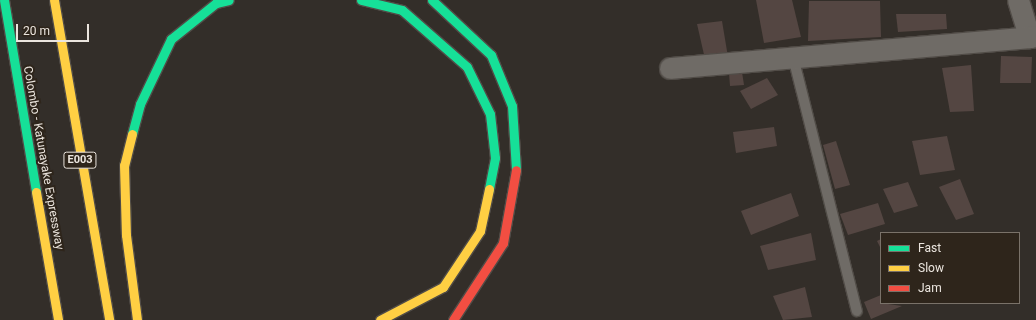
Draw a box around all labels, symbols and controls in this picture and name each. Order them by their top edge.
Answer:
scale bar [18,16,91,42]
text: 20 m [23,24,50,38]
street label: Colombo - Katunayake Expressway [20,65,66,251]
road number: E003 [63,151,97,169]
legend [880,232,1020,304]
text: Fast [918,241,941,255]
text: Slow [918,261,944,275]
text: Jam [918,281,942,295]

